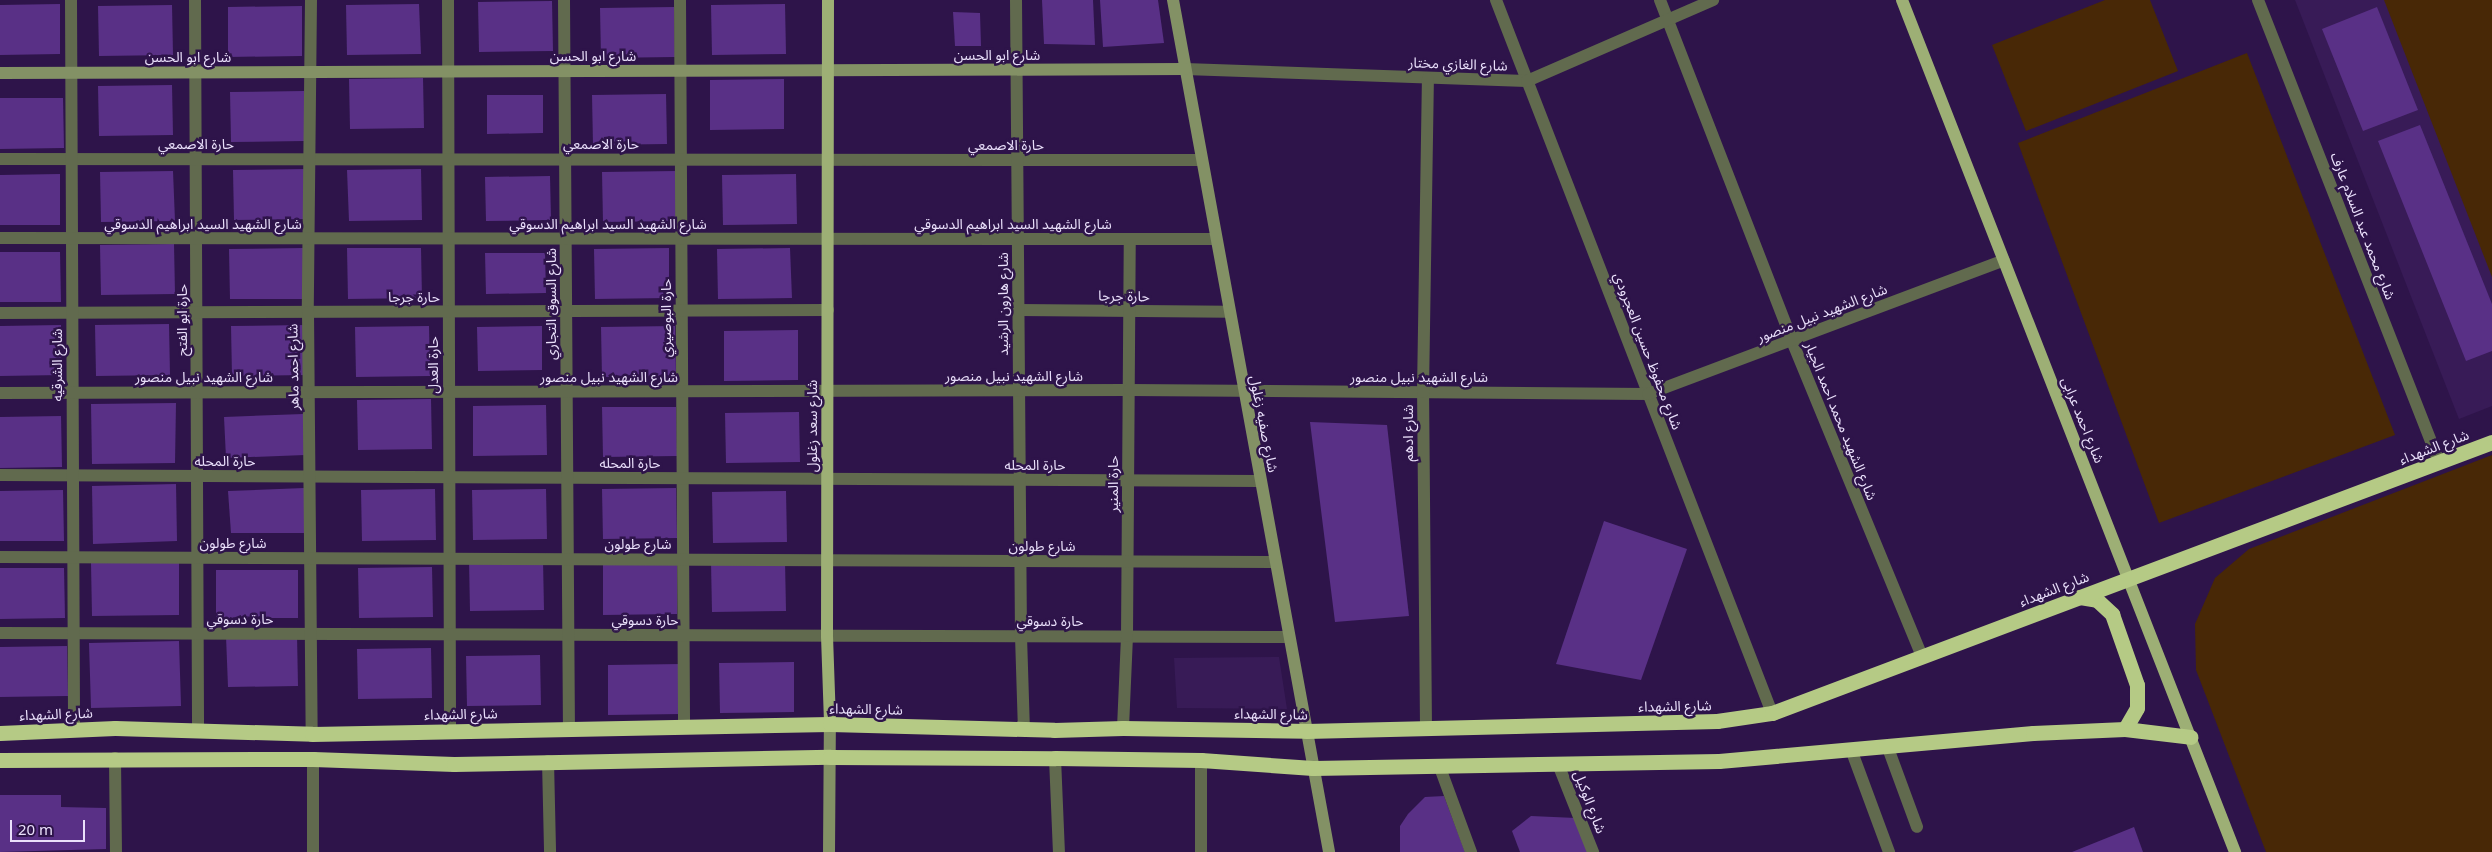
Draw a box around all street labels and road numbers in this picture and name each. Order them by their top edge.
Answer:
street label: شارع ابو الحسن [954,47,1040,63]
street label: شارع ابو الحسن [550,48,636,64]
street label: شارع ابو الحسن [145,49,231,65]
street label: شارع الغازي مختار [1408,54,1508,74]
street label: حارة الاصمعي [158,136,234,152]
street label: حارة الاصمعي [563,136,639,152]
street label: حارة الاصمعي [968,137,1044,153]
street label: شارع محمد عبد السلام عارف [2327,150,2399,302]
street label: شارع الشهيد السيد ابراهيم الدسوقي [104,216,302,232]
street label: شارع الشهيد السيد ابراهيم الدسوقي [509,216,707,232]
street label: شارع الشهيد السيد ابراهيم الدسوقي [914,216,1112,232]
street label: شارع السوق التجاري [543,248,559,360]
street label: شارع هارون الرشيد [995,252,1011,356]
street label: شارع محفوظ حسين العجرودي [1610,270,1686,432]
street label: حارة البوصيري [658,279,674,357]
street label: شارع الشهيد نبيل منصور [1755,280,1889,346]
street label: حارة ابو الفتح [174,284,190,356]
street label: حارة جرجا [1098,287,1150,305]
street label: حارة جرجا [388,289,440,305]
street label: شارع احمد ماهر [284,324,302,410]
street label: شارع الشرقيه [49,328,65,402]
street label: حارة العدل [425,336,441,394]
street label: شارع الشهيد محمد احمد الجيار [1801,339,1881,503]
street label: شارع الشهيد نبيل منصور [945,368,1083,384]
street label: شارع الشهيد نبيل منصور [135,369,273,385]
street label: شارع الشهيد نبيل منصور [540,369,678,385]
street label: شارع الشهيد نبيل منصور [1350,369,1488,385]
street label: شارع صفيه زغلول [1246,374,1282,474]
street label: شارع احمد عرابى [2058,375,2108,465]
street label: شارع سعد زغلول [804,380,820,472]
street label: شارع ادهم [1400,405,1416,461]
street label: شارع الشهداء [2397,426,2471,468]
street label: حارة المحله [194,453,256,469]
street label: حارة المحله [599,455,661,471]
street label: حارة المنير [1105,456,1121,512]
street label: حارة المحله [1004,457,1066,473]
street label: شارع طولون [200,535,266,551]
street label: شارع طولون [605,536,671,552]
street label: شارع طولون [1009,538,1075,554]
street label: شارع الشهداء [2017,568,2091,610]
street label: حارة دسوقي [206,611,274,627]
street label: حارة دسوقي [611,612,679,628]
street label: حارة دسوقي [1016,613,1084,629]
street label: شارع الشهداء [1638,697,1712,715]
street label: شارع الشهداء [829,700,903,718]
street label: شارع الشهداء [19,704,93,724]
street label: شارع الشهداء [424,705,498,723]
street label: شارع الشهداء [1234,705,1308,723]
street label: شارع الوكيل [1570,768,1610,836]

